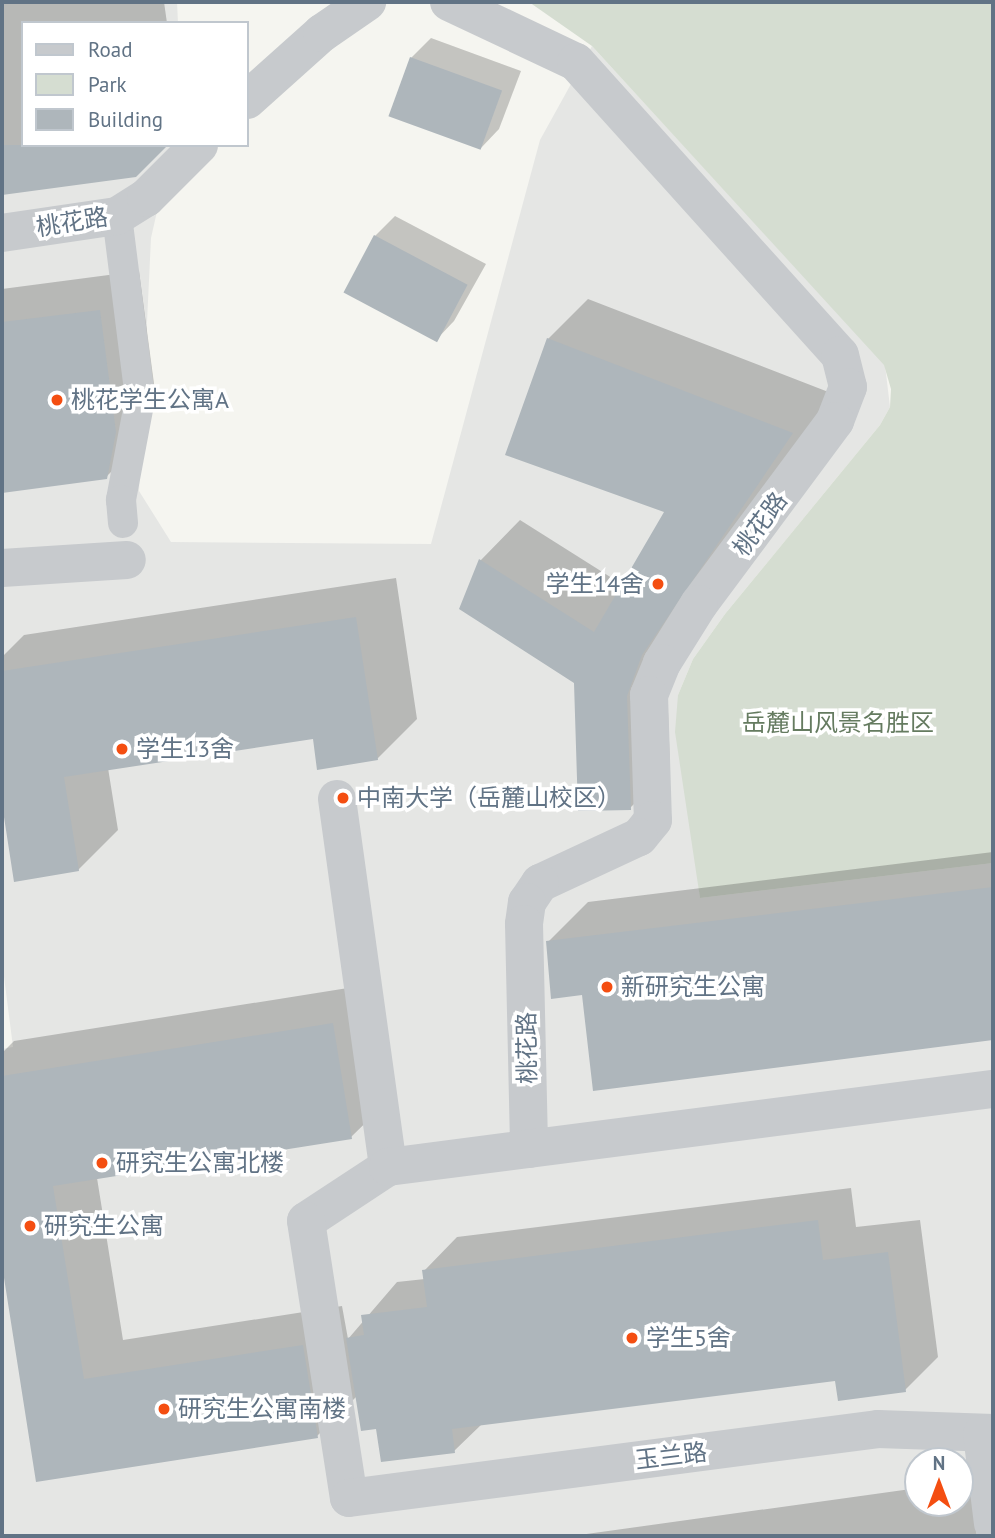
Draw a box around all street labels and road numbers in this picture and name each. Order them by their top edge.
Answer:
street label: 桃花路 [34,202,110,242]
street label: 桃花路 [727,487,793,561]
street label: 桃花路 [512,1012,542,1084]
street label: 玉兰路 [634,1437,708,1475]

